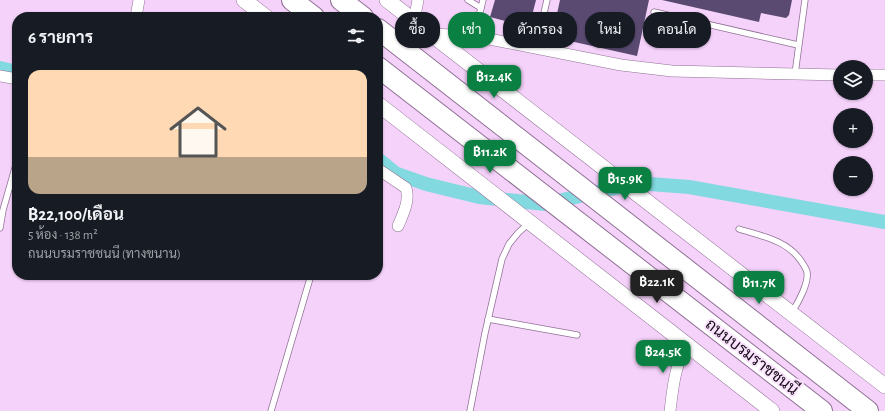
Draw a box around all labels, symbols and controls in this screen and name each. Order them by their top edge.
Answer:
chip: ซื้อ [395,12,440,48]
chip: เช่า [448,12,495,48]
chip: ตัวกรอง [503,12,577,48]
chip: ใหม่ [585,12,635,48]
chip: คอนโด [643,12,711,48]
icon: filters [345,25,367,47]
text: 6 รายการ [28,29,93,46]
map controls [833,60,873,196]
button: layers [833,60,873,100]
pin: ฿12.4K [461,65,527,99]
text: ฿12.4K [476,71,512,84]
icon: home [162,96,234,168]
button: + [833,108,873,148]
pin: ฿11.2K [457,140,523,174]
text: ฿11.2K [473,146,507,159]
button: − [833,156,873,196]
pin: ฿15.9K [592,167,658,201]
text: ฿15.9K [608,173,642,186]
text: ฿22,100/เดือน [28,206,124,223]
text: 5 ห้อง · 138 m² [28,229,98,242]
text: ถนนบรมราชชนนี (ทางขนาน) [28,248,181,261]
pin: ฿22.1K [624,270,690,304]
pin: ฿11.7K [726,271,792,305]
text: ฿22.1K [639,276,675,289]
text: ฿11.7K [742,277,776,290]
street label: ถนนบรมราชชนนี [703,313,804,398]
pin: ฿24.5K [630,340,696,374]
text: ฿24.5K [645,346,681,359]

